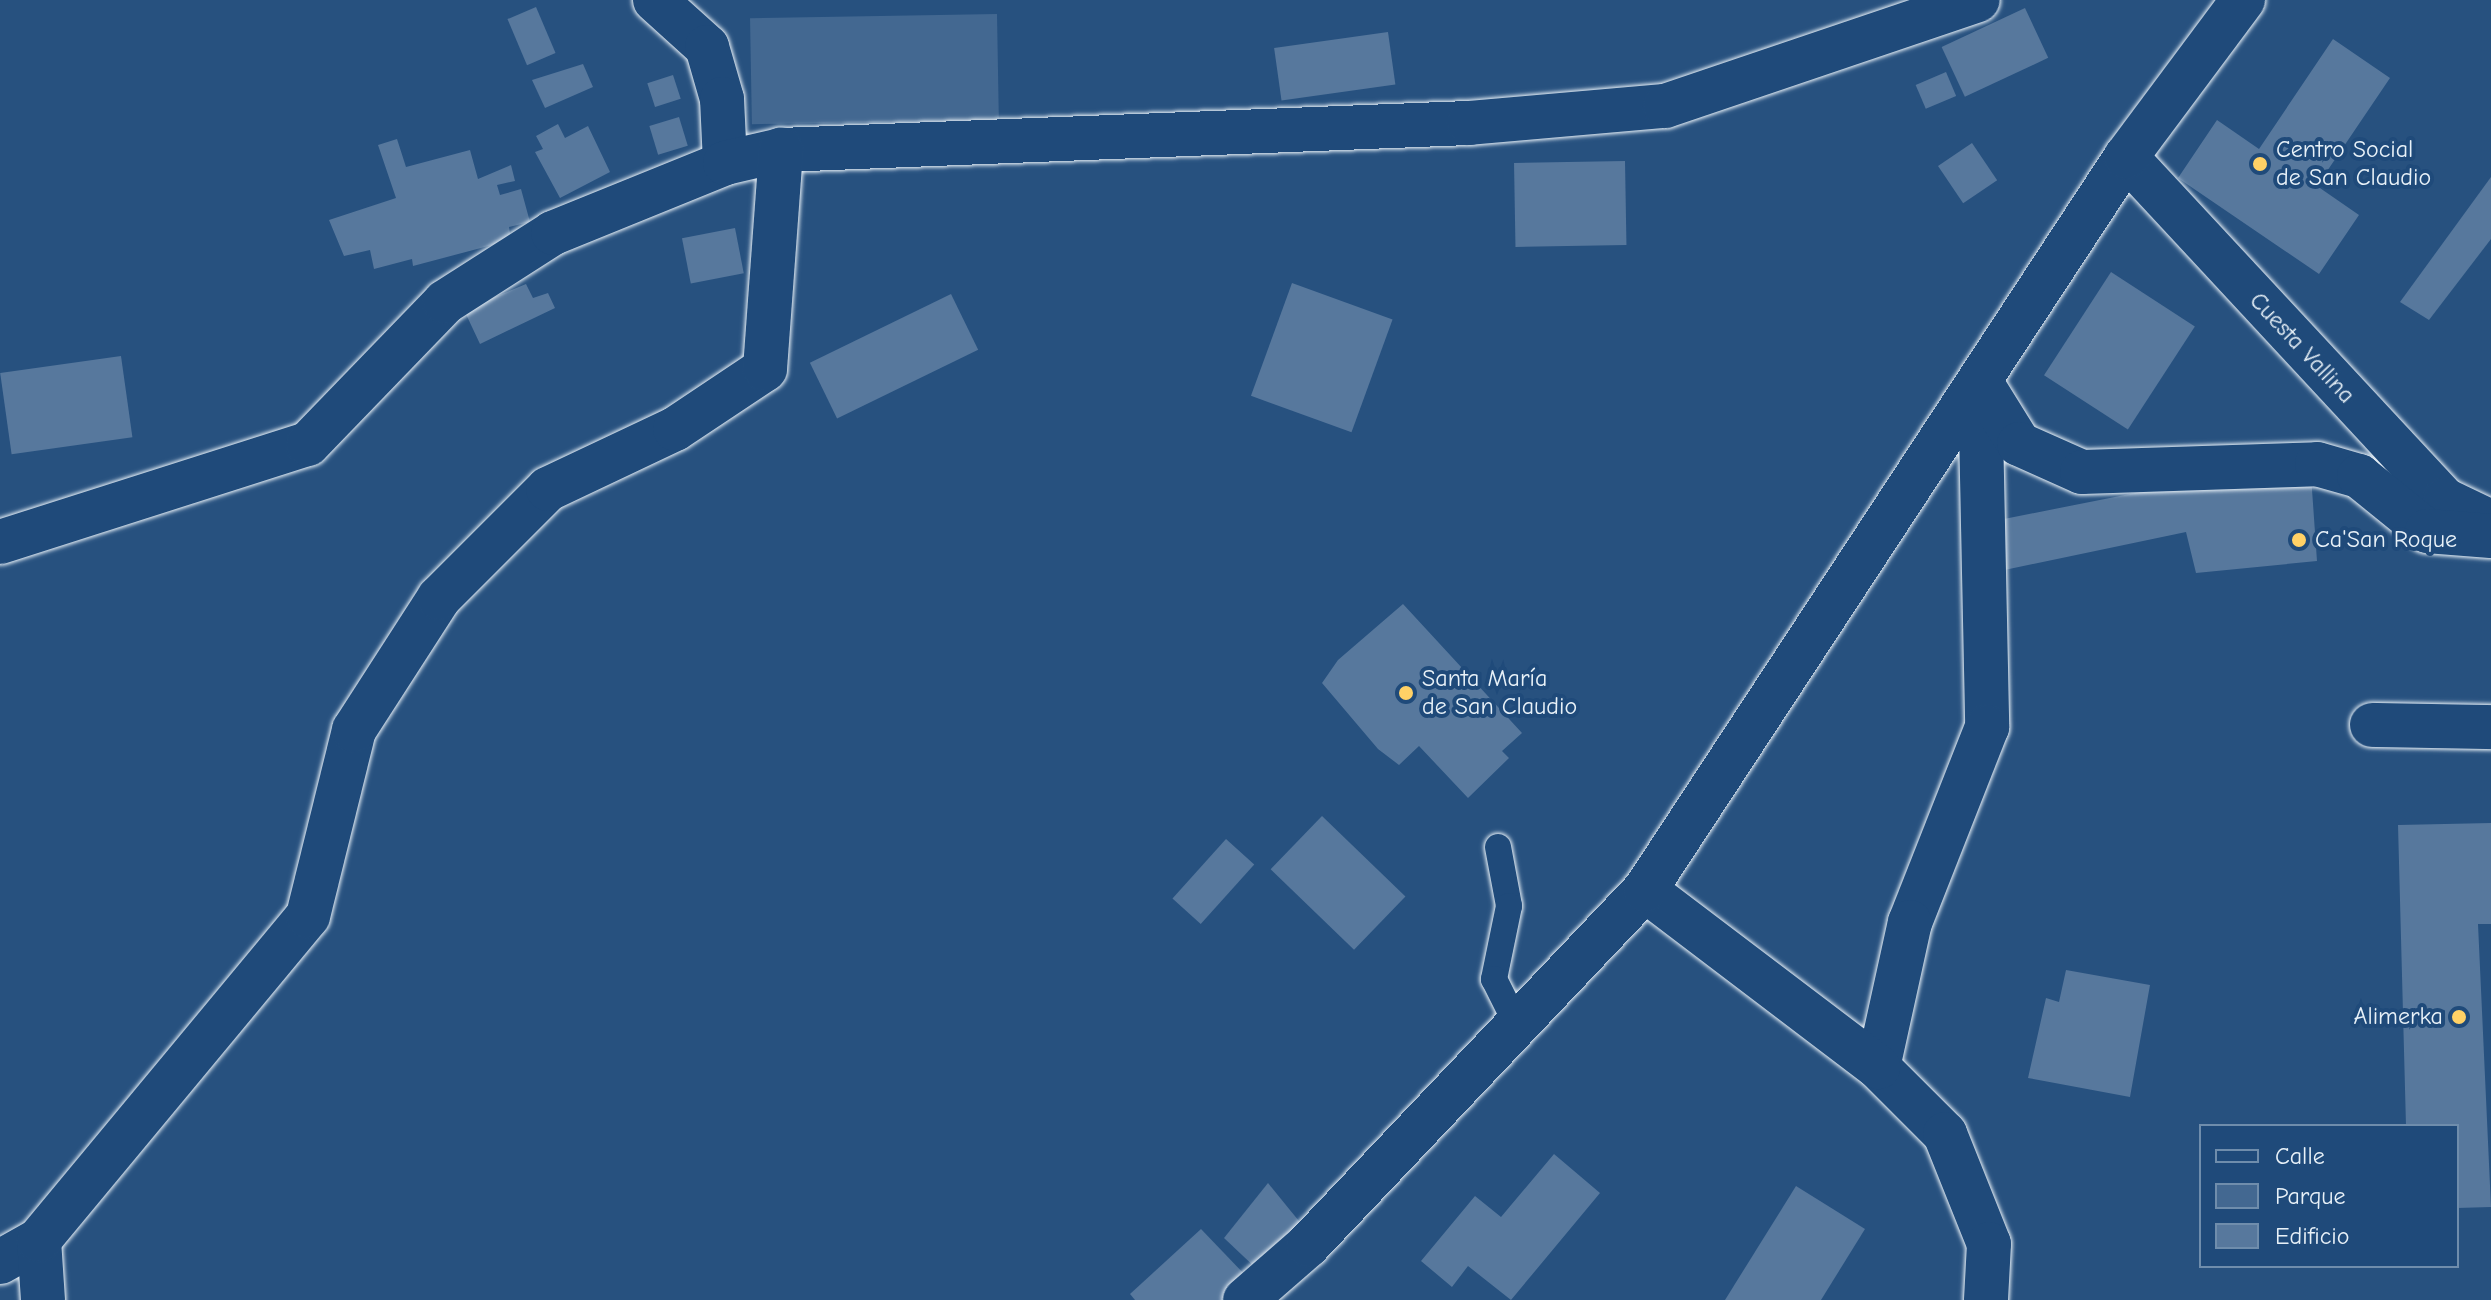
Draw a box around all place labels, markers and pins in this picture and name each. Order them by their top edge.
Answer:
place label: Centro Social de San Claudio [2276,136,2431,192]
marker: Centro Social de San Claudio [2251,155,2269,173]
place label: Ca'San Roque [2315,526,2457,554]
marker: Ca'San Roque [2290,531,2308,549]
place label: Santa María de San Claudio [1422,665,1577,721]
marker: Santa María de San Claudio [1397,684,1415,702]
place label: Alimerka [2353,1003,2443,1031]
marker: Alimerka [2450,1008,2468,1026]

